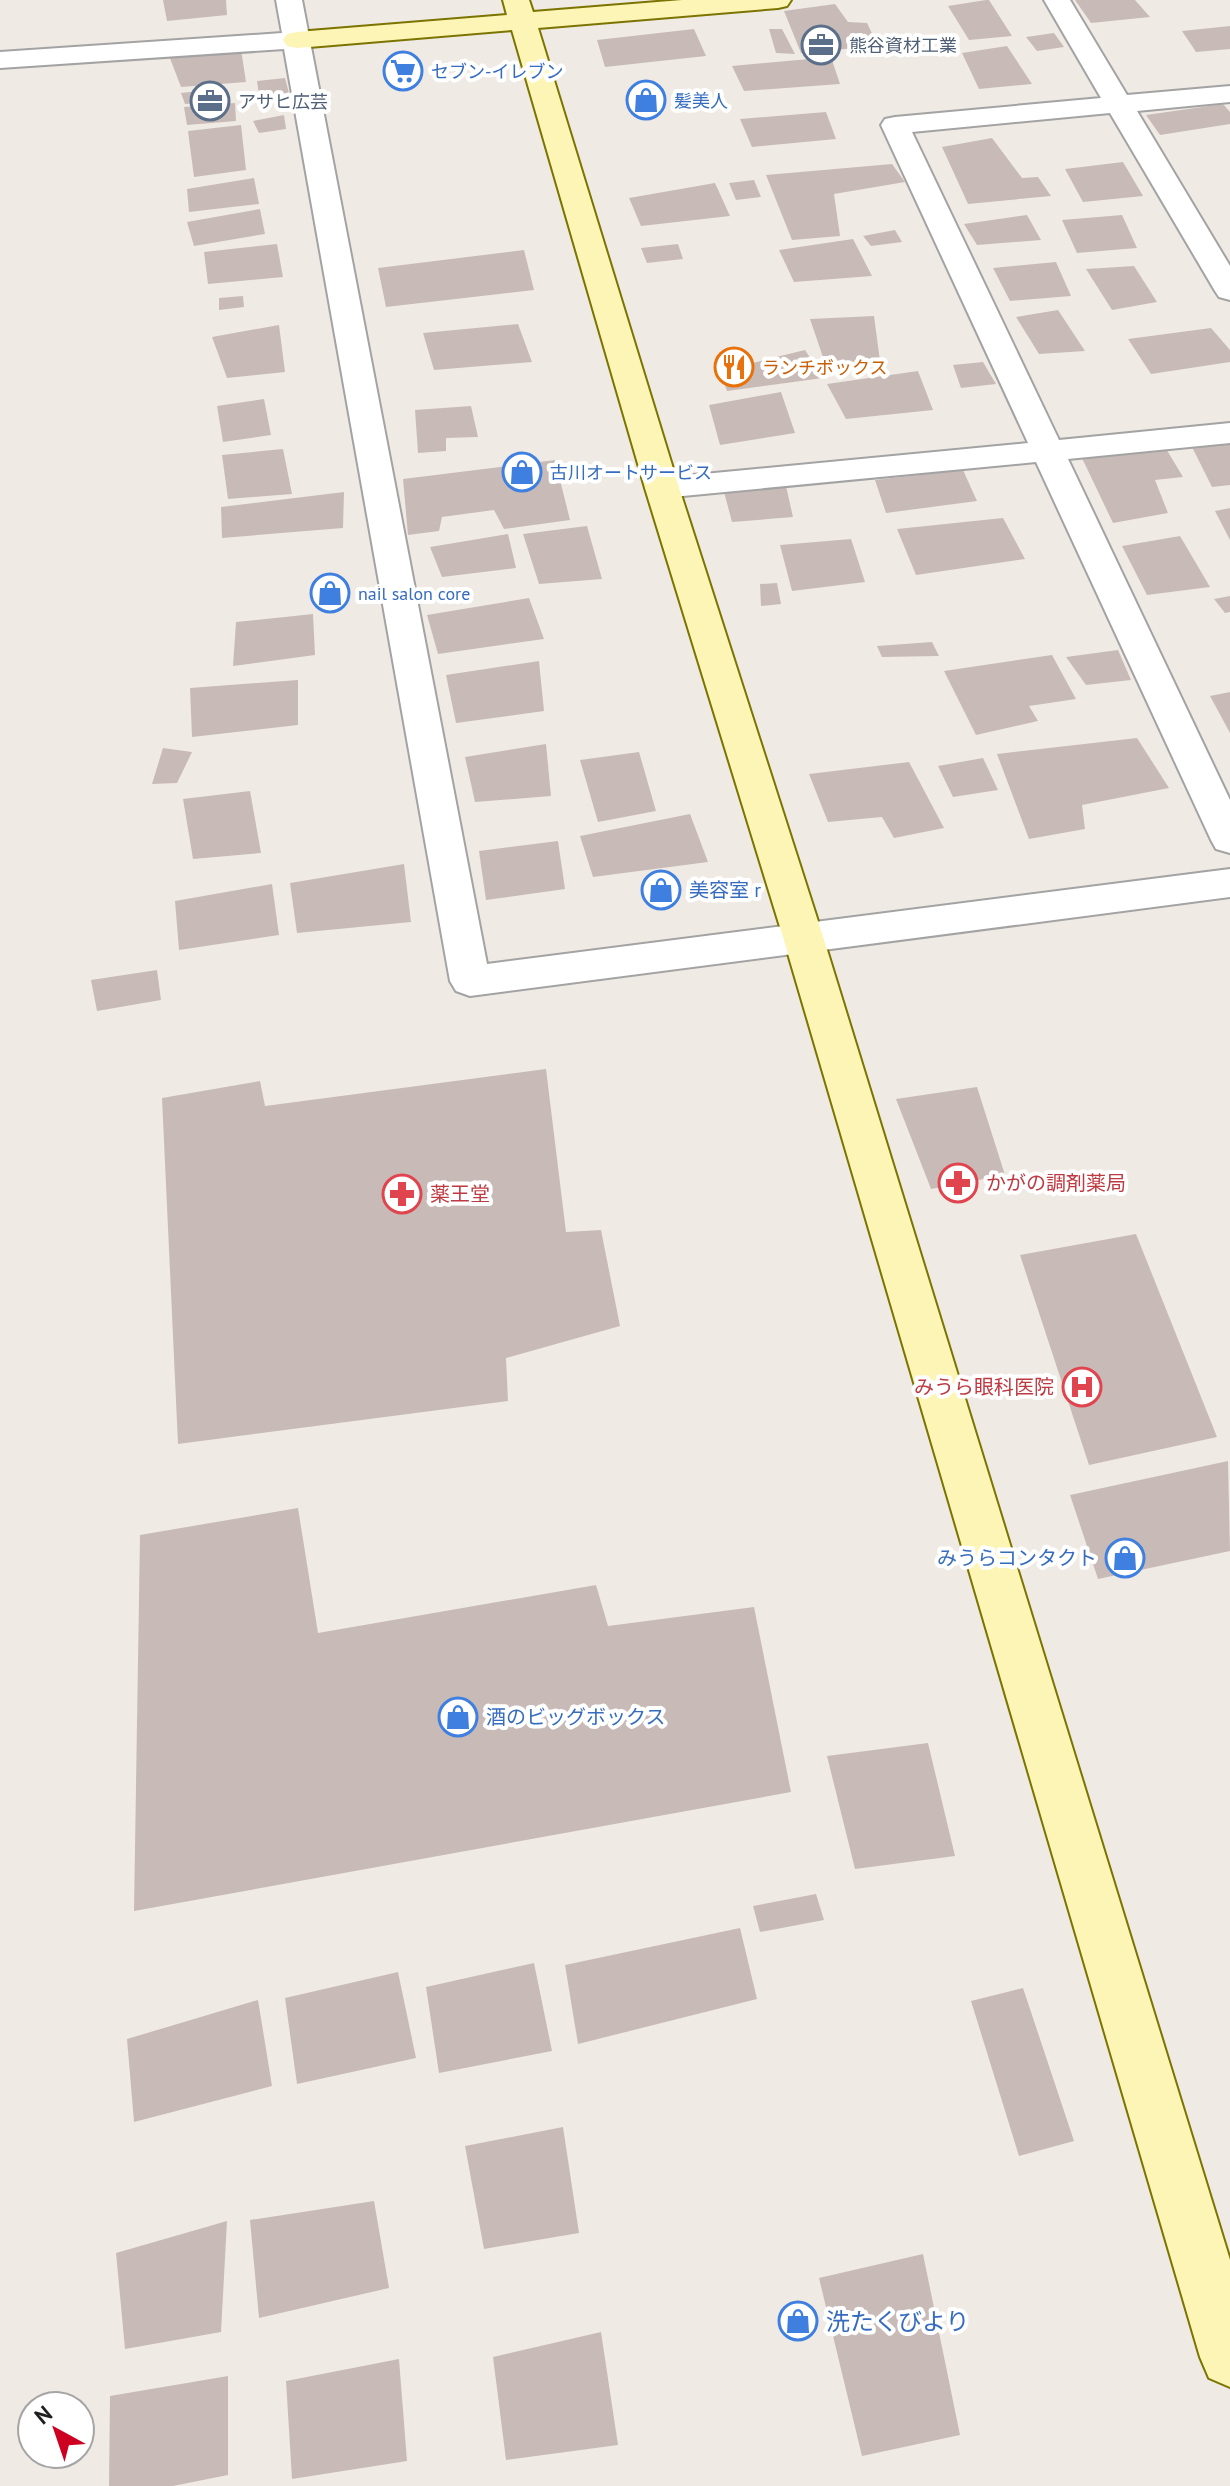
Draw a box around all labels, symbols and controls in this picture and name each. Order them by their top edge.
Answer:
office icon: 熊谷資材工業 [800,24,842,66]
place label: 熊谷資材工業 [849,34,957,57]
supermarket icon: セブン-イレブン [382,50,424,92]
place label: セブン-イレブン [431,60,563,83]
shop icon: 髪美人 [625,79,667,121]
office icon: アサヒ広芸 [189,80,231,122]
place label: 髪美人 [674,89,728,112]
place label: アサヒ広芸 [238,90,328,113]
restaurant icon: ランチボックス [713,346,755,388]
place label: ランチボックス [762,356,887,379]
shop icon: 古川オートサービス [501,451,543,493]
place label: 古川オートサービス [550,461,712,484]
shop icon: nail salon core [309,572,351,614]
place label: nail salon core [358,582,470,605]
shop icon: 美容室 r [640,869,682,911]
place label: 美容室 r [689,877,761,903]
pharmacy icon: かがの調剤薬局 [937,1162,979,1204]
place label: かがの調剤薬局 [986,1170,1126,1196]
pharmacy icon: 薬王堂 [381,1173,423,1215]
place label: 薬王堂 [430,1181,490,1207]
hospital icon: みうら眼科医院 [1061,1366,1103,1408]
place label: みうら眼科医院 [914,1374,1054,1400]
shop icon: みうらコンタクト [1104,1537,1146,1579]
place label: みうらコンタクト [937,1545,1097,1571]
shop icon: 酒のビッグボックス [437,1696,479,1738]
place label: 酒のビッグボックス [486,1704,665,1730]
shop icon: 洗たくびより [777,2300,819,2342]
place label: 洗たくびより [826,2306,970,2337]
north arrow [16,2390,96,2470]
text: N [29,2399,58,2430]

